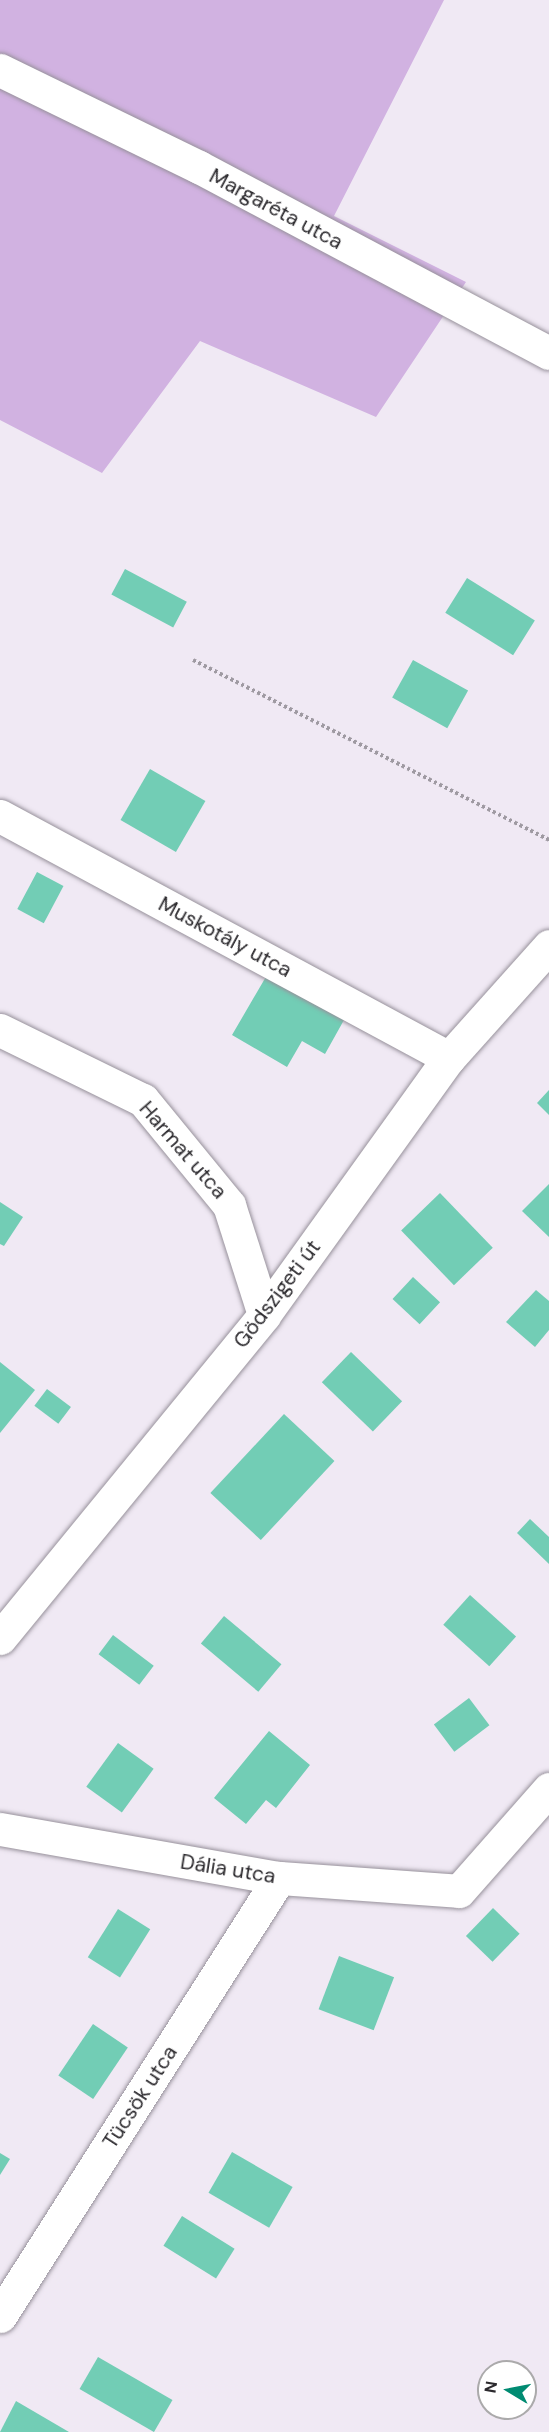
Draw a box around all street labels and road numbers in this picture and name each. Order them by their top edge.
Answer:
street label: Margaréta utca [205,163,347,255]
street label: Muskotály utca [154,891,296,983]
street label: Harmat utca [134,1096,232,1204]
street label: Gödszigeti út [228,1235,326,1353]
street label: Dália utca [179,1849,277,1889]
street label: Tücsök utca [97,2041,183,2153]

